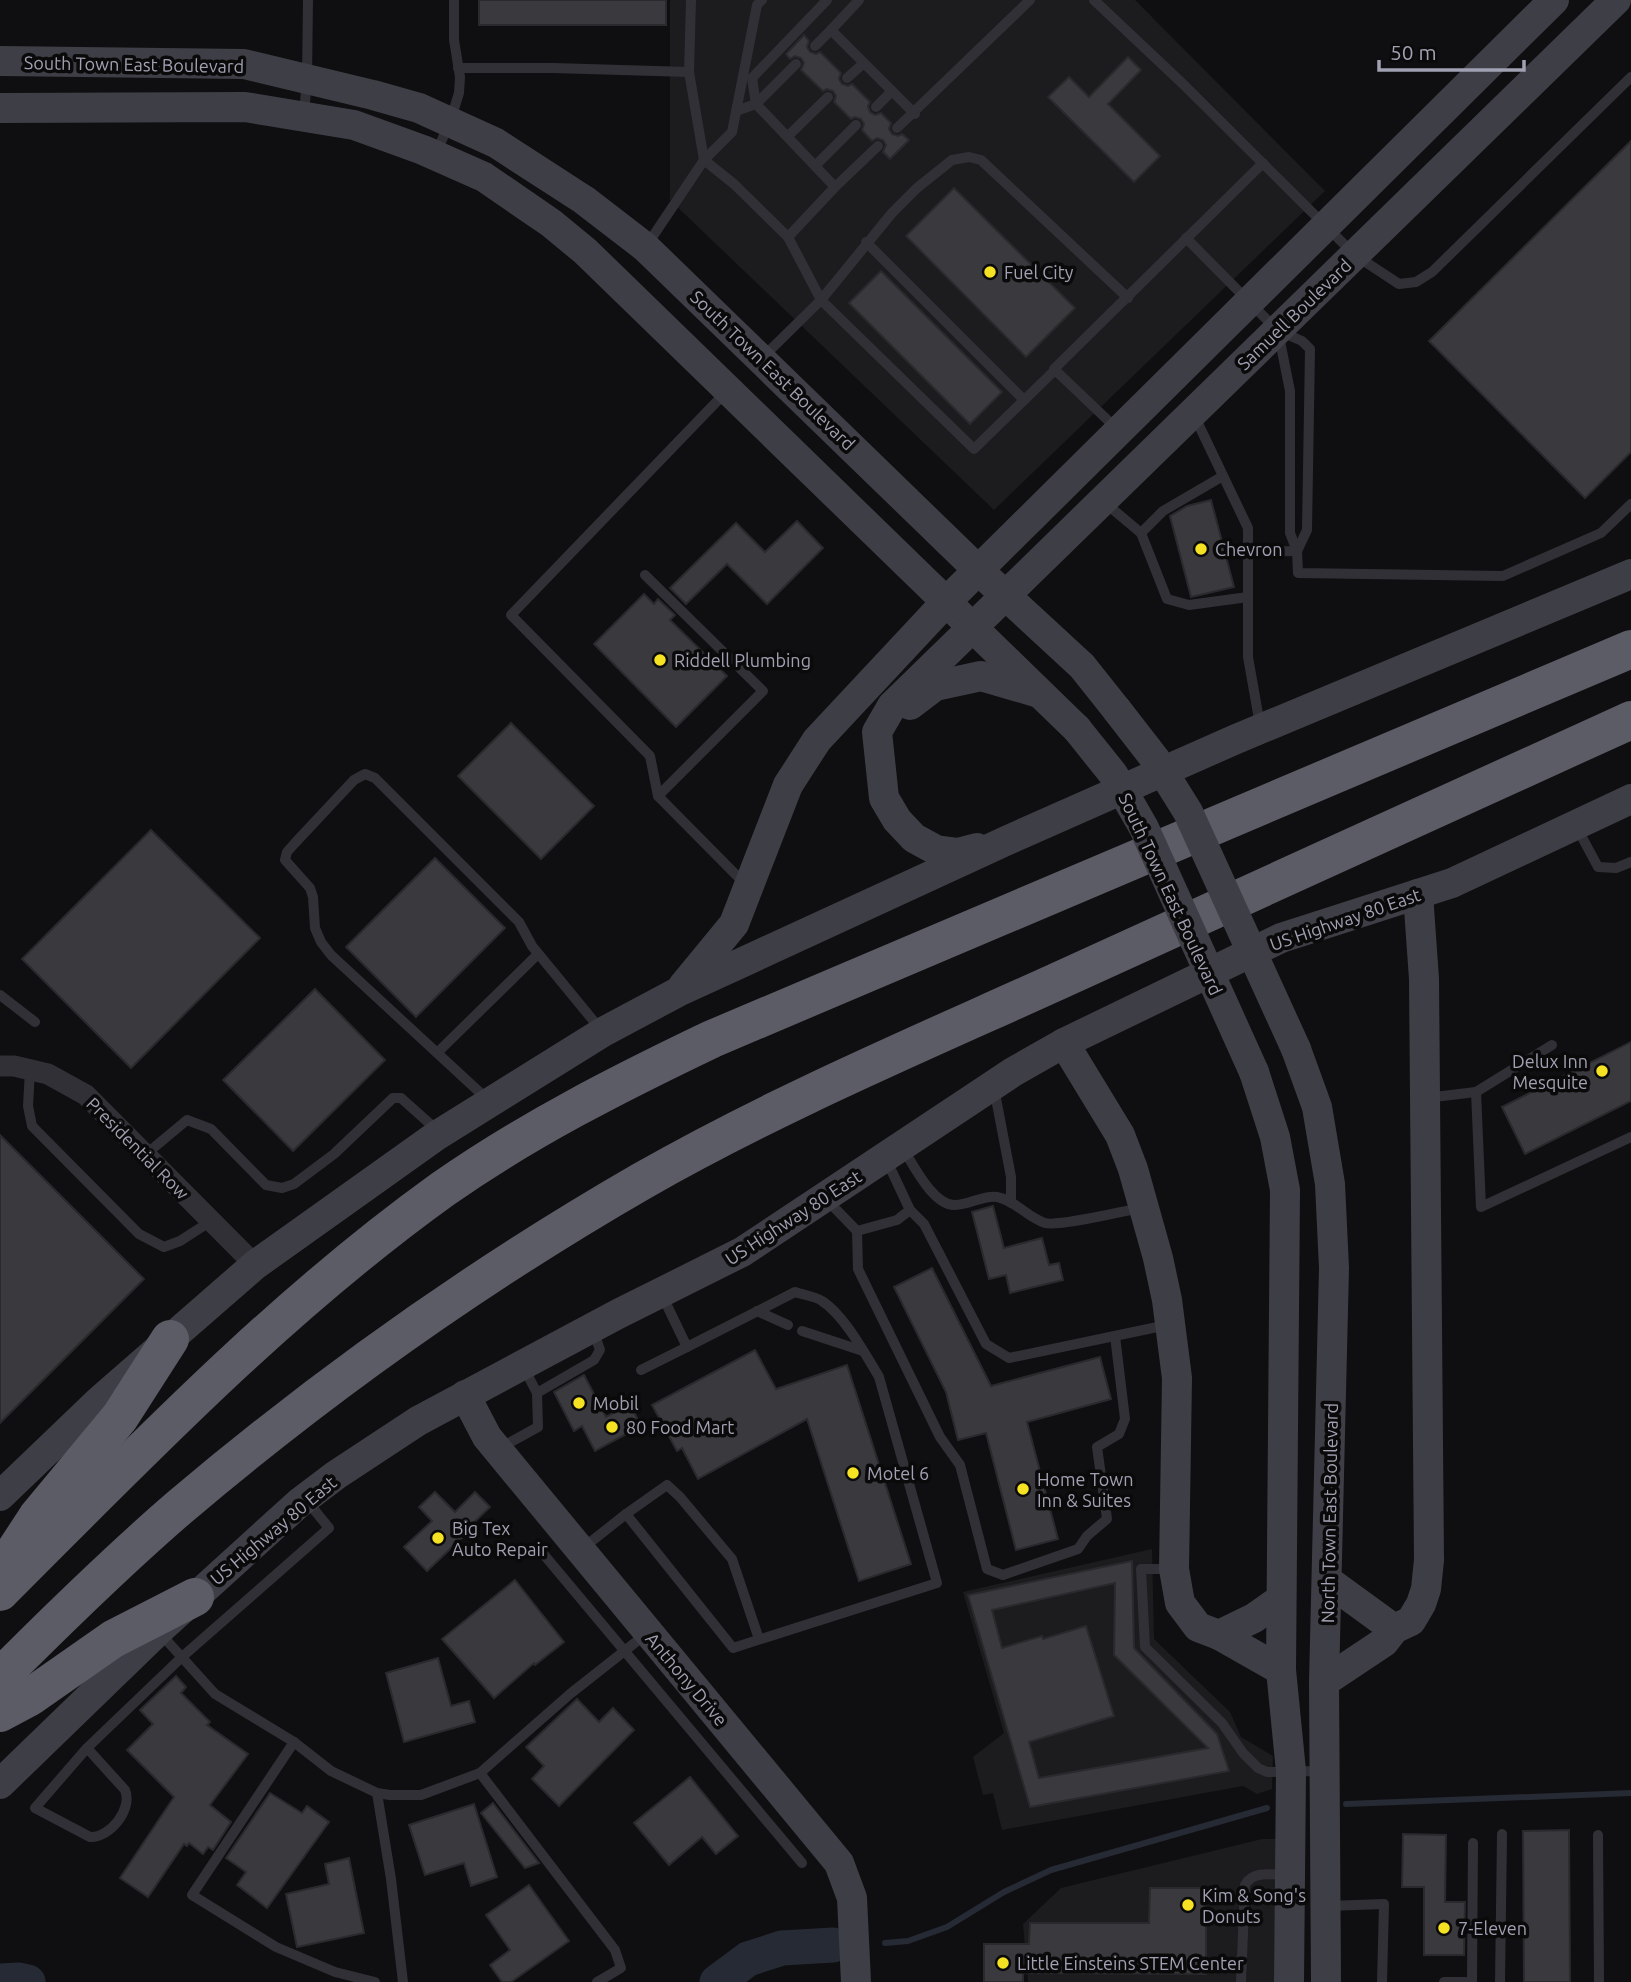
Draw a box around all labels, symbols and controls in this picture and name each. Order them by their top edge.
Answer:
scale bar [1379,28,1524,72]
text: 50 m [1390,40,1437,64]
street label: South Town East Boulevard [24,52,244,76]
street label: Samuell Boulevard [1233,255,1355,373]
place label: Fuel City [1004,262,1074,282]
marker: Fuel City [982,264,998,280]
street label: South Town East Boulevard [687,286,859,454]
place label: Chevron [1215,539,1283,559]
marker: Chevron [1193,541,1209,557]
place label: Riddell Plumbing [674,650,811,670]
marker: Riddell Plumbing [652,652,668,668]
street label: South Town East Boulevard [1115,790,1227,998]
street label: US Highway 80 East [1267,884,1423,954]
place label: Delux Inn Mesquite [1512,1051,1588,1092]
marker: Delux Inn Mesquite [1594,1063,1610,1079]
street label: Presidential Row [83,1093,193,1203]
street label: US Highway 80 East [721,1166,865,1268]
place label: Mobil [593,1393,639,1413]
marker: Mobil [571,1395,587,1411]
street label: North Town East Boulevard [1317,1403,1341,1623]
place label: 80 Food Mart [626,1417,734,1437]
marker: 80 Food Mart [604,1419,620,1435]
place label: Motel 6 [867,1463,929,1483]
marker: Motel 6 [845,1465,861,1481]
place label: Home Town Inn & Suites [1037,1469,1134,1510]
street label: US Highway 80 East [206,1472,340,1588]
marker: Home Town Inn & Suites [1015,1481,1031,1497]
place label: Big Tex Auto Repair [452,1518,548,1559]
marker: Big Tex Auto Repair [430,1530,446,1546]
street label: Anthony Drive [642,1628,732,1730]
place label: Kim & Song's Donuts [1202,1885,1306,1926]
marker: Kim & Song's Donuts [1180,1897,1196,1913]
place label: 7-Eleven [1458,1918,1527,1938]
marker: 7-Eleven [1436,1920,1452,1936]
place label: Little Einsteins STEM Center [1017,1953,1244,1973]
marker: Little Einsteins STEM Center [995,1955,1011,1971]

